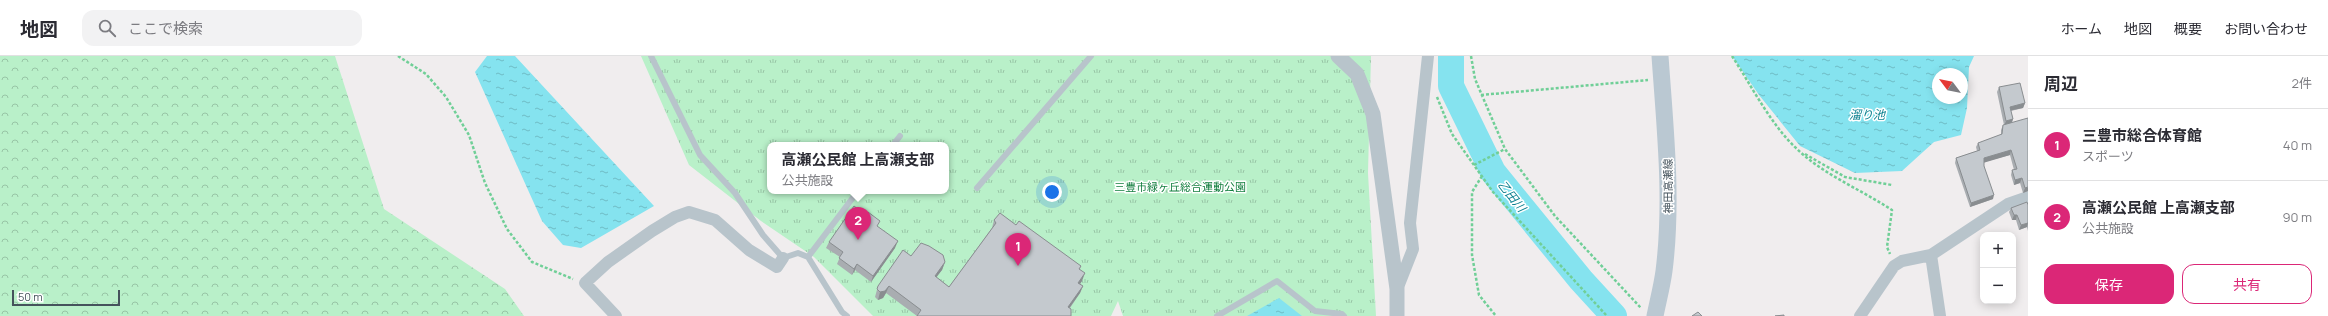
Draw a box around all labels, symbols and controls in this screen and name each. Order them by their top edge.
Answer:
search box [82,10,362,46]
text: 地図 [20,16,58,42]
icon: search [96,17,118,39]
text: ここで検索 [128,18,203,39]
text: ホーム [2060,19,2102,38]
text: 地図 [2124,19,2152,38]
text: 概要 [2174,19,2202,38]
text: お問い合わせ [2224,19,2308,38]
north arrow [1932,68,1968,104]
text: 周辺 [2044,72,2078,95]
text: 2件 [2292,74,2312,92]
water label: 溜り池 [1849,106,1886,123]
text: 三豊市総合体育館 [2082,125,2202,146]
text: 1 [2054,136,2060,154]
text: 40 m [2283,136,2312,154]
popup [767,142,949,194]
text: スポーツ [2082,147,2134,165]
text: 高瀬公民館 上高瀬支部 [781,149,935,170]
street label: 神田高瀬線 [1660,159,1675,214]
text: 公共施設 [781,171,834,189]
water label: 乙田川 [1494,177,1531,217]
park label: 三豊市緑ヶ丘総合運動公園 [1114,179,1246,194]
your location [1042,182,1062,202]
text: 高瀬公民館 上高瀬支部 [2082,197,2235,218]
pin: 2 [845,207,871,240]
text: 2 [2053,208,2061,226]
text: 90 m [2282,208,2312,226]
text: 公共施設 [2082,219,2134,237]
map controls [1980,232,2016,304]
button: + [1980,232,2016,268]
pin: 1 [1005,233,1031,266]
button: 保存 [2044,264,2174,304]
button: 共有 [2182,264,2312,304]
button: − [1980,268,2016,304]
scale bar [12,288,120,307]
text: 50 m [18,289,43,304]

